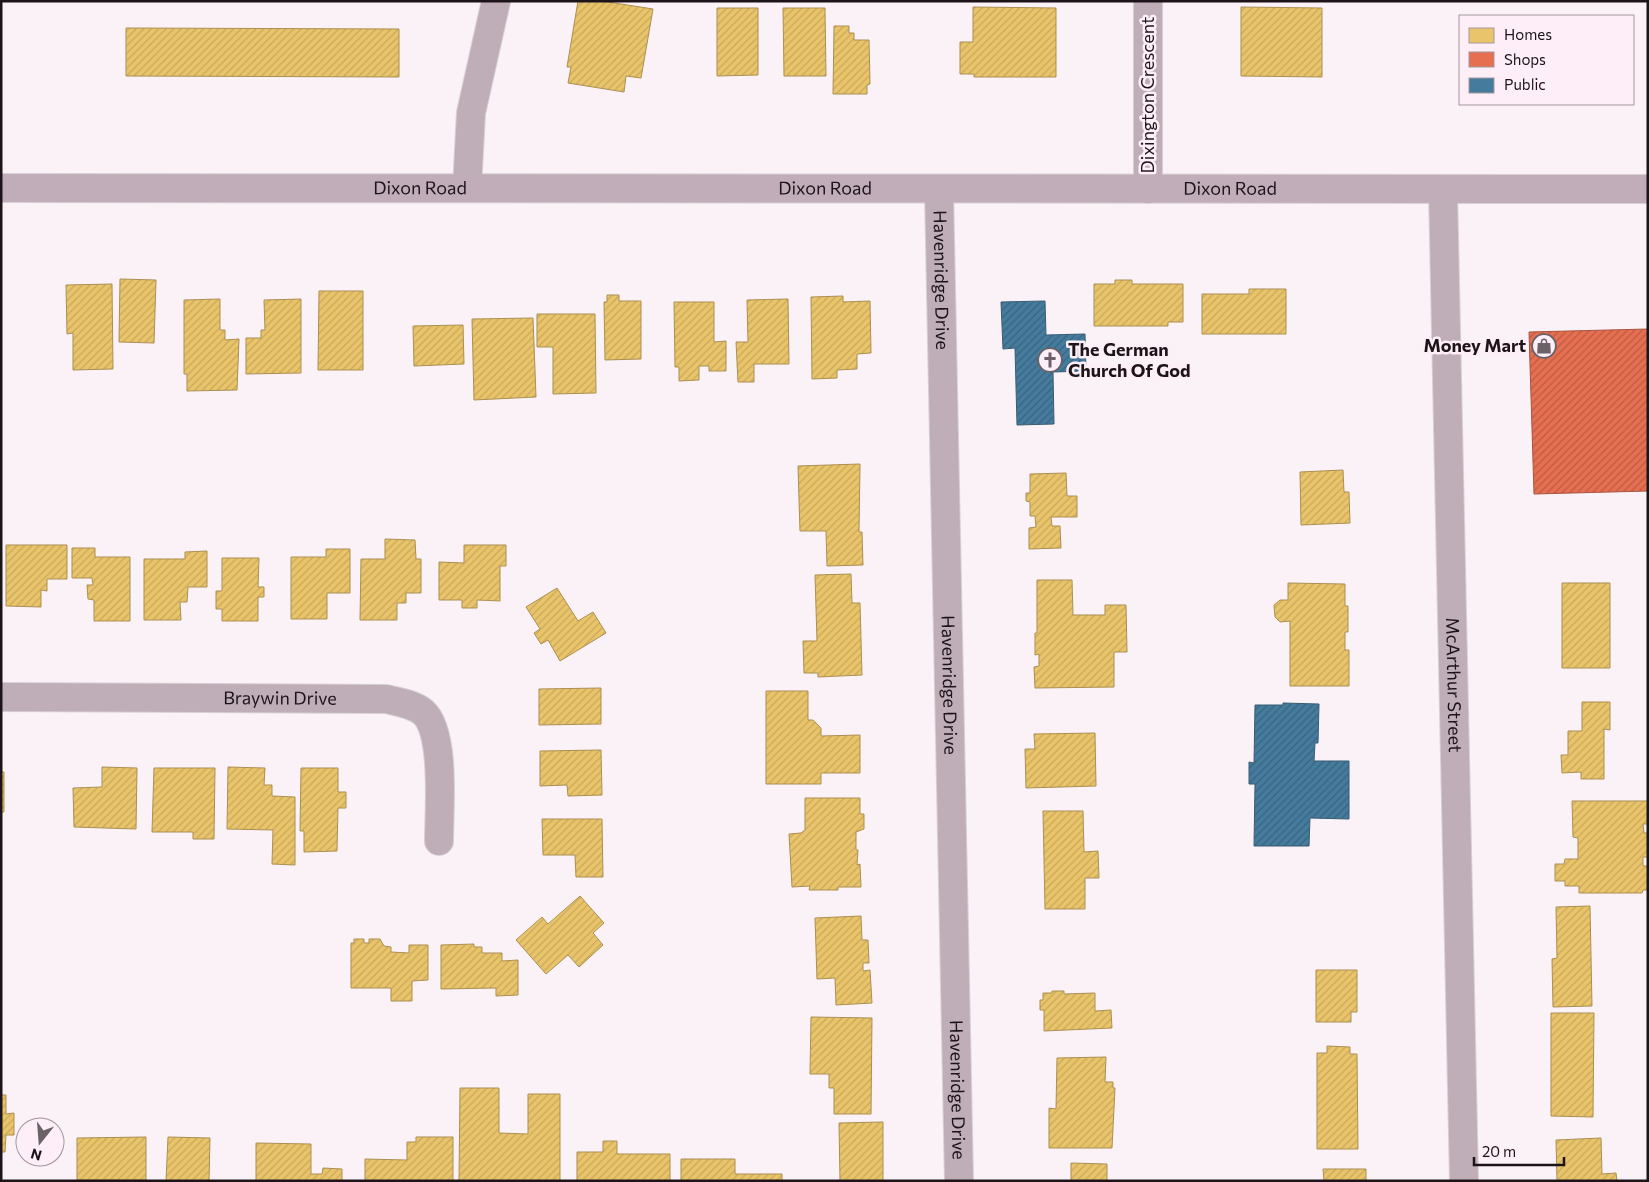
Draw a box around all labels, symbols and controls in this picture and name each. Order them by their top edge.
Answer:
legend [1459,15,1634,105]
street label: Dixington Crescent [1136,17,1158,173]
text: Homes [1504,25,1552,43]
text: Shops [1504,50,1546,68]
text: Public [1504,75,1546,93]
street label: Dixon Road [373,176,467,198]
street label: Dixon Road [778,176,872,199]
street label: Dixon Road [1183,177,1277,199]
street label: Havenridge Drive [929,210,954,350]
shop icon: Money Mart [1531,333,1557,359]
place label: Money Mart [1423,334,1526,356]
place label: The German Church Of God [1068,338,1191,381]
church icon: The German Church Of God [1037,347,1063,373]
street label: Havenridge Drive [938,615,962,755]
street label: McArthur Street [1442,617,1467,753]
street label: Braywin Drive [223,686,337,709]
street label: Havenridge Drive [946,1020,971,1160]
north arrow [15,1117,65,1167]
scale bar [1474,1134,1564,1166]
text: 20 m [1482,1142,1516,1160]
text: N [29,1145,44,1165]

